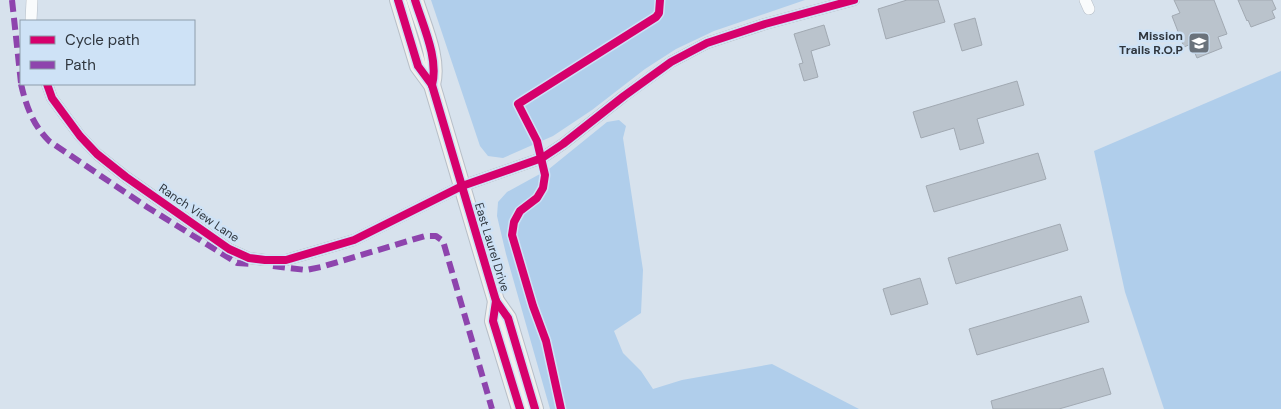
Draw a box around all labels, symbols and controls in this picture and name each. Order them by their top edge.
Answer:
legend [20,20,195,85]
place label: Mission Trails R.O.P [1119,28,1183,58]
text: Cycle path [65,30,140,50]
school or university icon: Mission Trails R.O.P [1187,31,1211,55]
text: Path [65,55,96,75]
street label: Ranch View Lane [156,180,242,246]
street label: East Laurel Drive [471,201,513,294]

